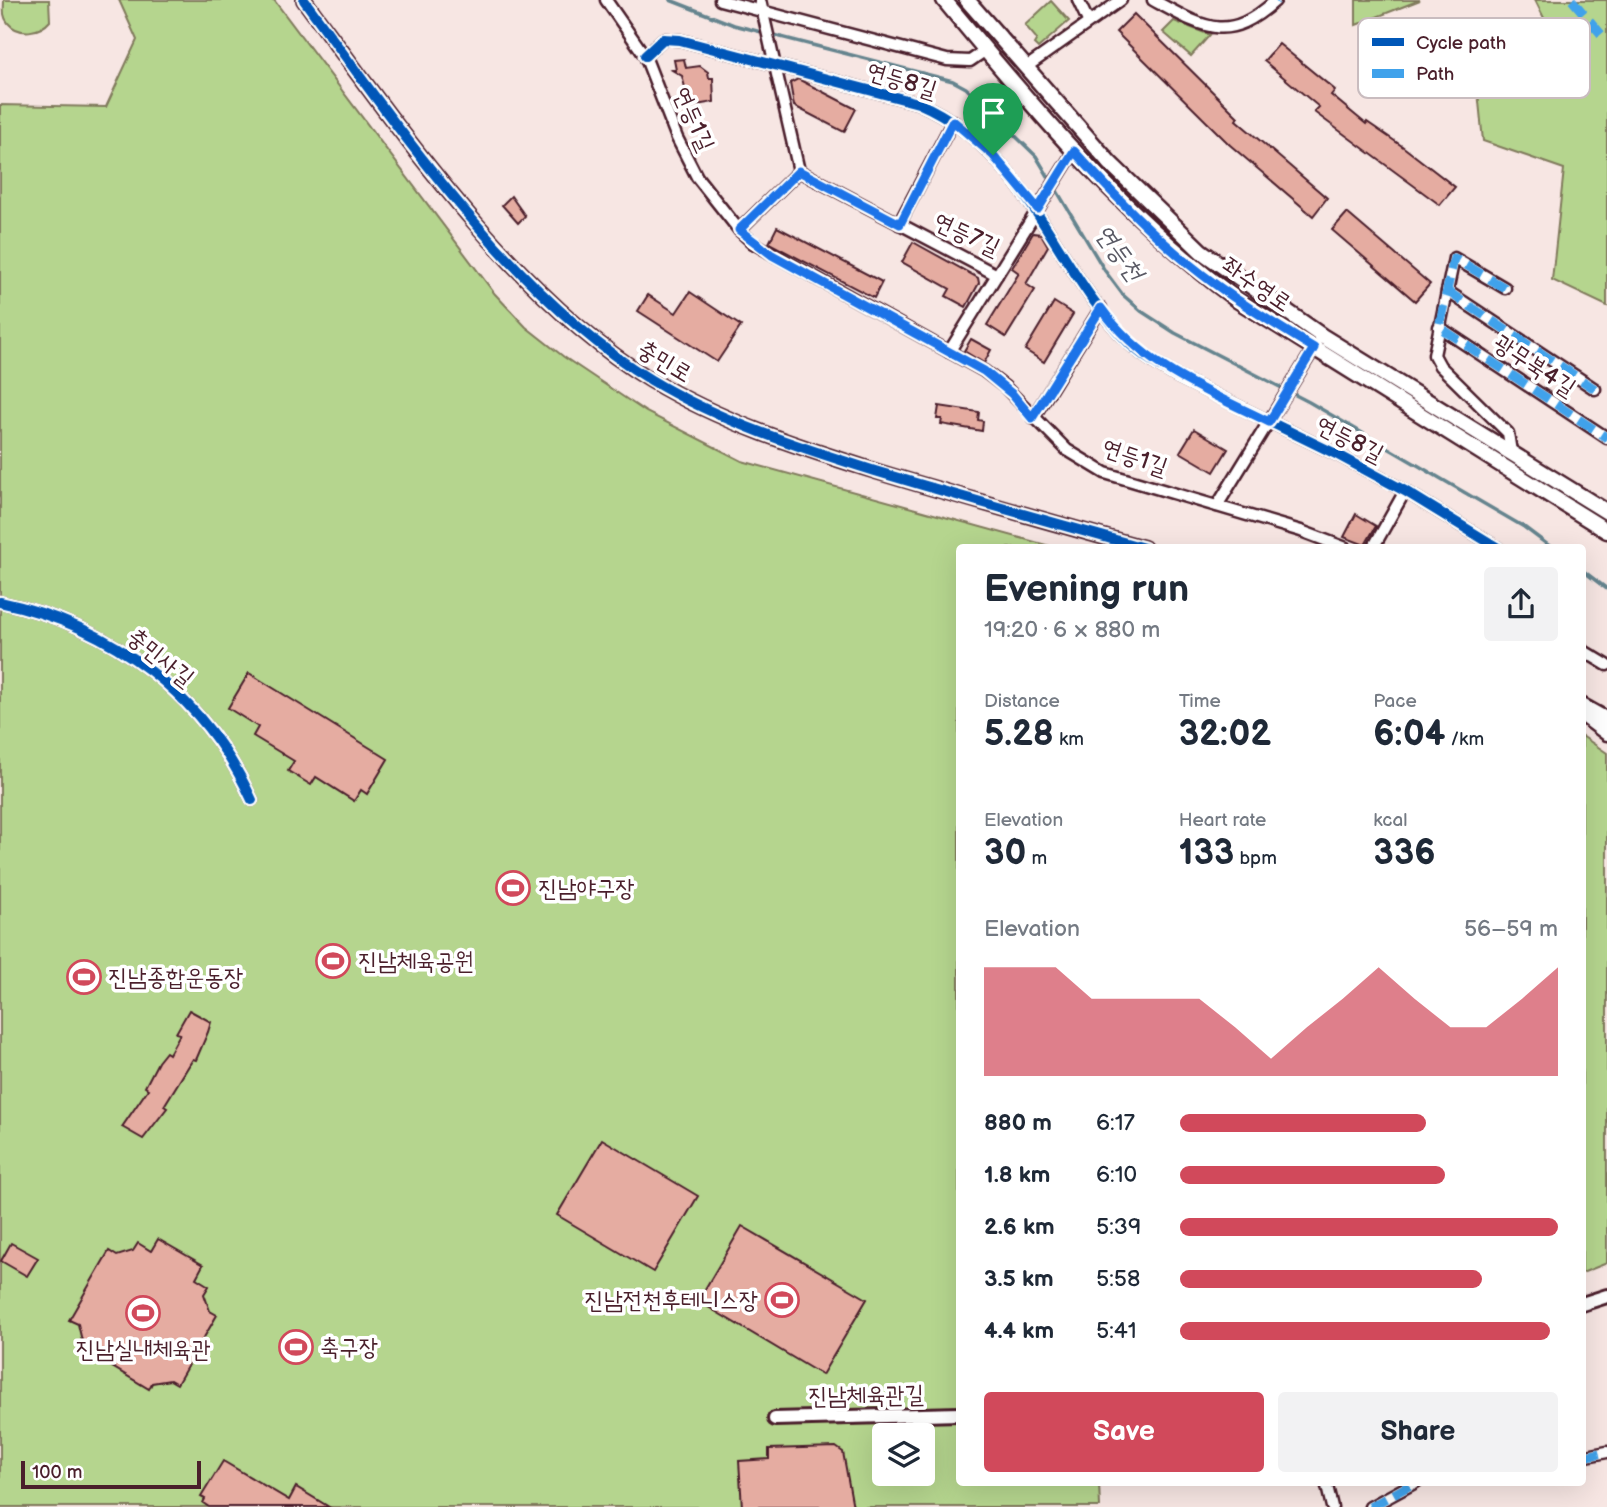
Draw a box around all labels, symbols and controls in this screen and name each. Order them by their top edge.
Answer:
legend [1358,18,1590,98]
text: Cycle path [1416,32,1506,55]
street label: 연등8길 [863,56,940,105]
text: Path [1416,63,1454,86]
street label: 연등1길 [667,83,720,156]
pin [963,83,1023,155]
icon: arrive [974,94,1012,132]
street label: 연등7길 [929,207,1005,262]
water label: 연등천 [1088,218,1152,290]
street label: 좌수영로 [1217,251,1297,318]
street label: 광무북4길 [1488,328,1581,403]
street label: 충민로 [632,334,697,389]
street label: 연등8길 [1311,410,1388,469]
street label: 연등1길 [1098,433,1171,482]
text: Evening run [984,567,1189,612]
button: share [1484,567,1558,641]
text: 19:20 · 6 × 880 m [984,616,1160,644]
street label: 충민사길 [122,622,200,693]
text: Distance [984,690,1060,713]
text: Time [1179,690,1221,713]
text: Pace [1373,690,1417,713]
text: 5.28 [984,713,1054,756]
text: 32:02 [1179,713,1271,756]
text: 6:04 [1373,713,1445,756]
text: km [1054,728,1084,751]
text: /km [1445,728,1484,751]
text: Elevation [984,809,1063,832]
text: Heart rate [1179,809,1266,832]
text: kcal [1373,809,1407,832]
text: 30 [984,832,1026,875]
text: 133 [1179,832,1234,875]
text: 336 [1373,832,1435,875]
text: m [1026,847,1047,870]
text: bpm [1234,847,1277,870]
sports icon: 진남야구장 [494,869,532,907]
place label: 진남야구장 [538,874,635,903]
text: Elevation [984,915,1080,943]
text: 56–59 m [1464,915,1558,943]
sports icon: 진남체육공원 [314,942,352,980]
place label: 진남체육공원 [358,947,474,976]
sports icon: 진남종합운동장 [65,958,103,996]
place label: 진남종합운동장 [108,963,243,992]
text: 880 m [984,1109,1052,1137]
text: 6:17 [1096,1109,1135,1137]
text: 1.8 km [984,1161,1050,1189]
text: 6:10 [1096,1161,1137,1189]
text: 2.6 km [984,1213,1055,1241]
text: 5:39 [1096,1213,1141,1241]
text: 3.5 km [984,1265,1054,1293]
text: 5:58 [1096,1265,1140,1293]
sports icon: 진남전천후테니스장 [763,1281,801,1319]
place label: 진남전천후테니스장 [584,1286,758,1315]
sports icon: 진남실내체육관 [124,1294,162,1332]
text: 4.4 km [984,1317,1054,1345]
text: 5:41 [1096,1317,1137,1345]
sports icon: 축구장 [277,1328,315,1366]
place label: 축구장 [320,1333,378,1362]
place label: 진남실내체육관 [75,1335,211,1364]
street label: 진남체육관길 [808,1380,924,1411]
button: Save [984,1392,1264,1472]
button: Share [1278,1392,1558,1472]
map controls [872,1423,935,1486]
button: layers [872,1423,935,1486]
scale bar [21,1458,201,1490]
text: 100 m [32,1461,83,1484]

